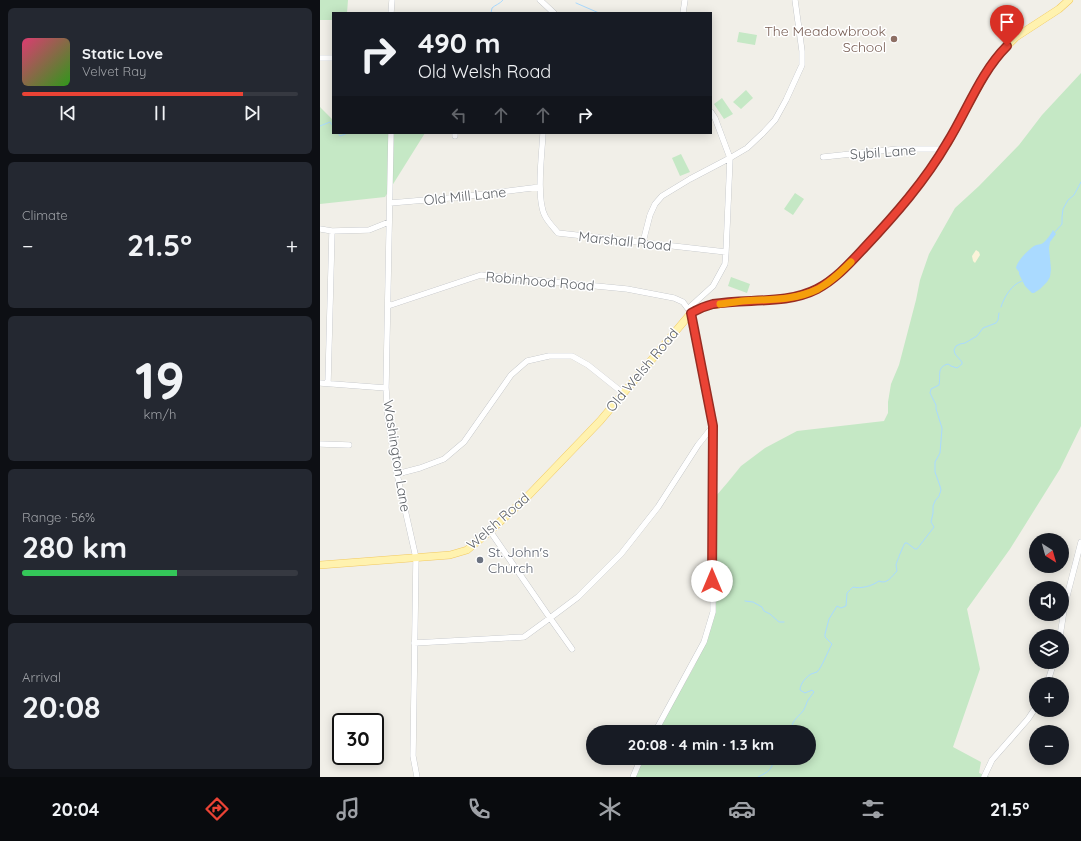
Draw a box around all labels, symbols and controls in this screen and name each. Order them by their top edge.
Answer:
pin [990,5,1024,46]
icon: arrive [996,11,1018,33]
place label: The Meadowbrook School [764,22,886,56]
text: 490 m [418,25,501,60]
icon: right [352,28,404,80]
marker: The Meadowbrook School [889,34,899,44]
text: Static Love [82,44,163,63]
text: Old Welsh Road [418,60,551,83]
text: Velvet Ray [82,63,147,79]
icon: previous [57,102,79,124]
icon: pause [149,102,171,124]
icon: next [241,102,263,124]
icon: left [448,104,470,126]
icon: ahead [490,104,512,126]
icon: ahead [532,104,554,126]
icon: right [574,104,596,126]
street label: Sybil Lane [849,141,917,163]
street label: Old Mill Lane [423,183,507,209]
text: Climate [22,207,68,223]
text: 21.5° [127,226,192,264]
street label: Marshall Road [578,227,672,255]
text: − [22,232,33,260]
text: + [286,232,298,260]
street label: Robinhood Road [485,267,595,295]
street label: Old Welsh Road [602,325,682,415]
text: 19 [135,347,185,412]
street label: Washington Lane [379,399,415,513]
text: km/h [144,406,176,422]
street label: Welsh Road [463,489,533,553]
text: Range · 56% [22,509,95,525]
text: 280 km [22,528,127,566]
north arrow [1029,533,1069,573]
map controls [1029,533,1069,765]
place label: St. John's Church [488,543,549,577]
marker: St. John's Church [475,555,485,565]
position arrow [691,560,733,602]
button: sound [1029,581,1069,621]
button: layers [1029,629,1069,669]
text: Arrival [22,669,61,685]
button: + [1029,677,1069,717]
text: 20:08 [22,688,101,726]
speed limit sign: 30 [332,713,384,765]
button: − [1029,725,1069,765]
text: 20:08 · 4 min · 1.3 km [628,735,774,754]
icon: directions [203,795,231,823]
icon: music [334,795,362,823]
icon: phone [465,795,493,823]
icon: climate [596,795,624,823]
icon: car [728,795,756,823]
icon: filters [859,795,887,823]
text: 20:04 [52,798,99,821]
text: 21.5° [990,798,1029,821]

